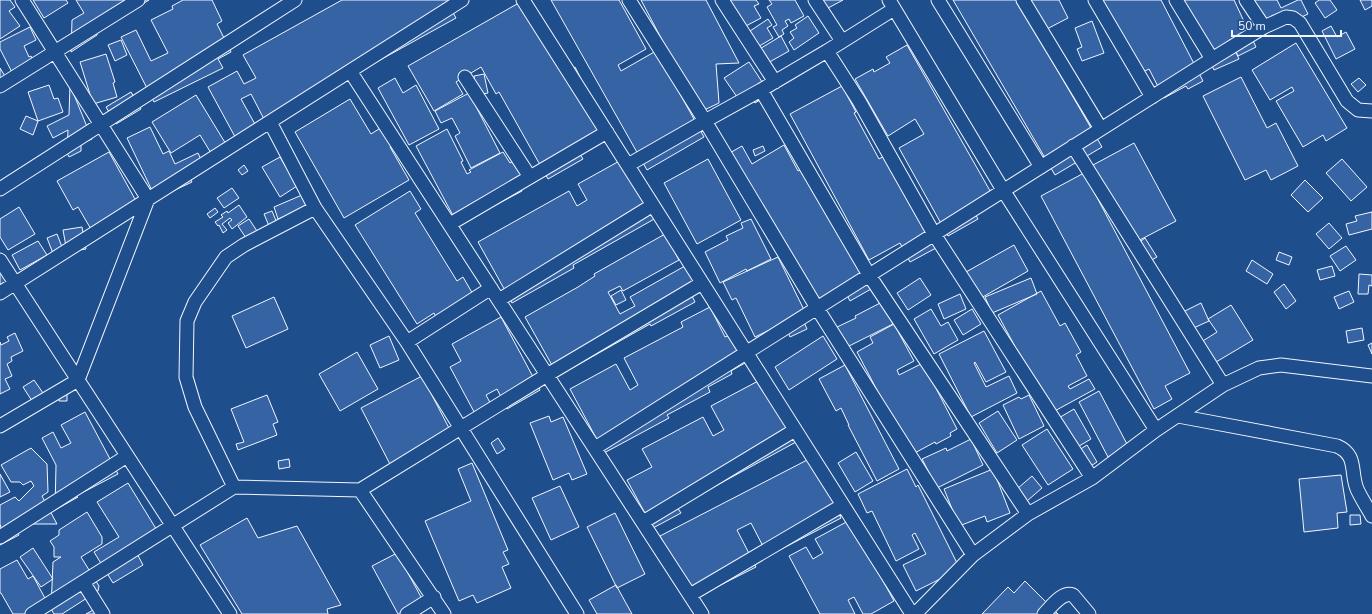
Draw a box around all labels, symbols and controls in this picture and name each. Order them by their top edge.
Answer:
scale bar [1232,12,1341,38]
text: 50 m [1238,18,1266,34]

